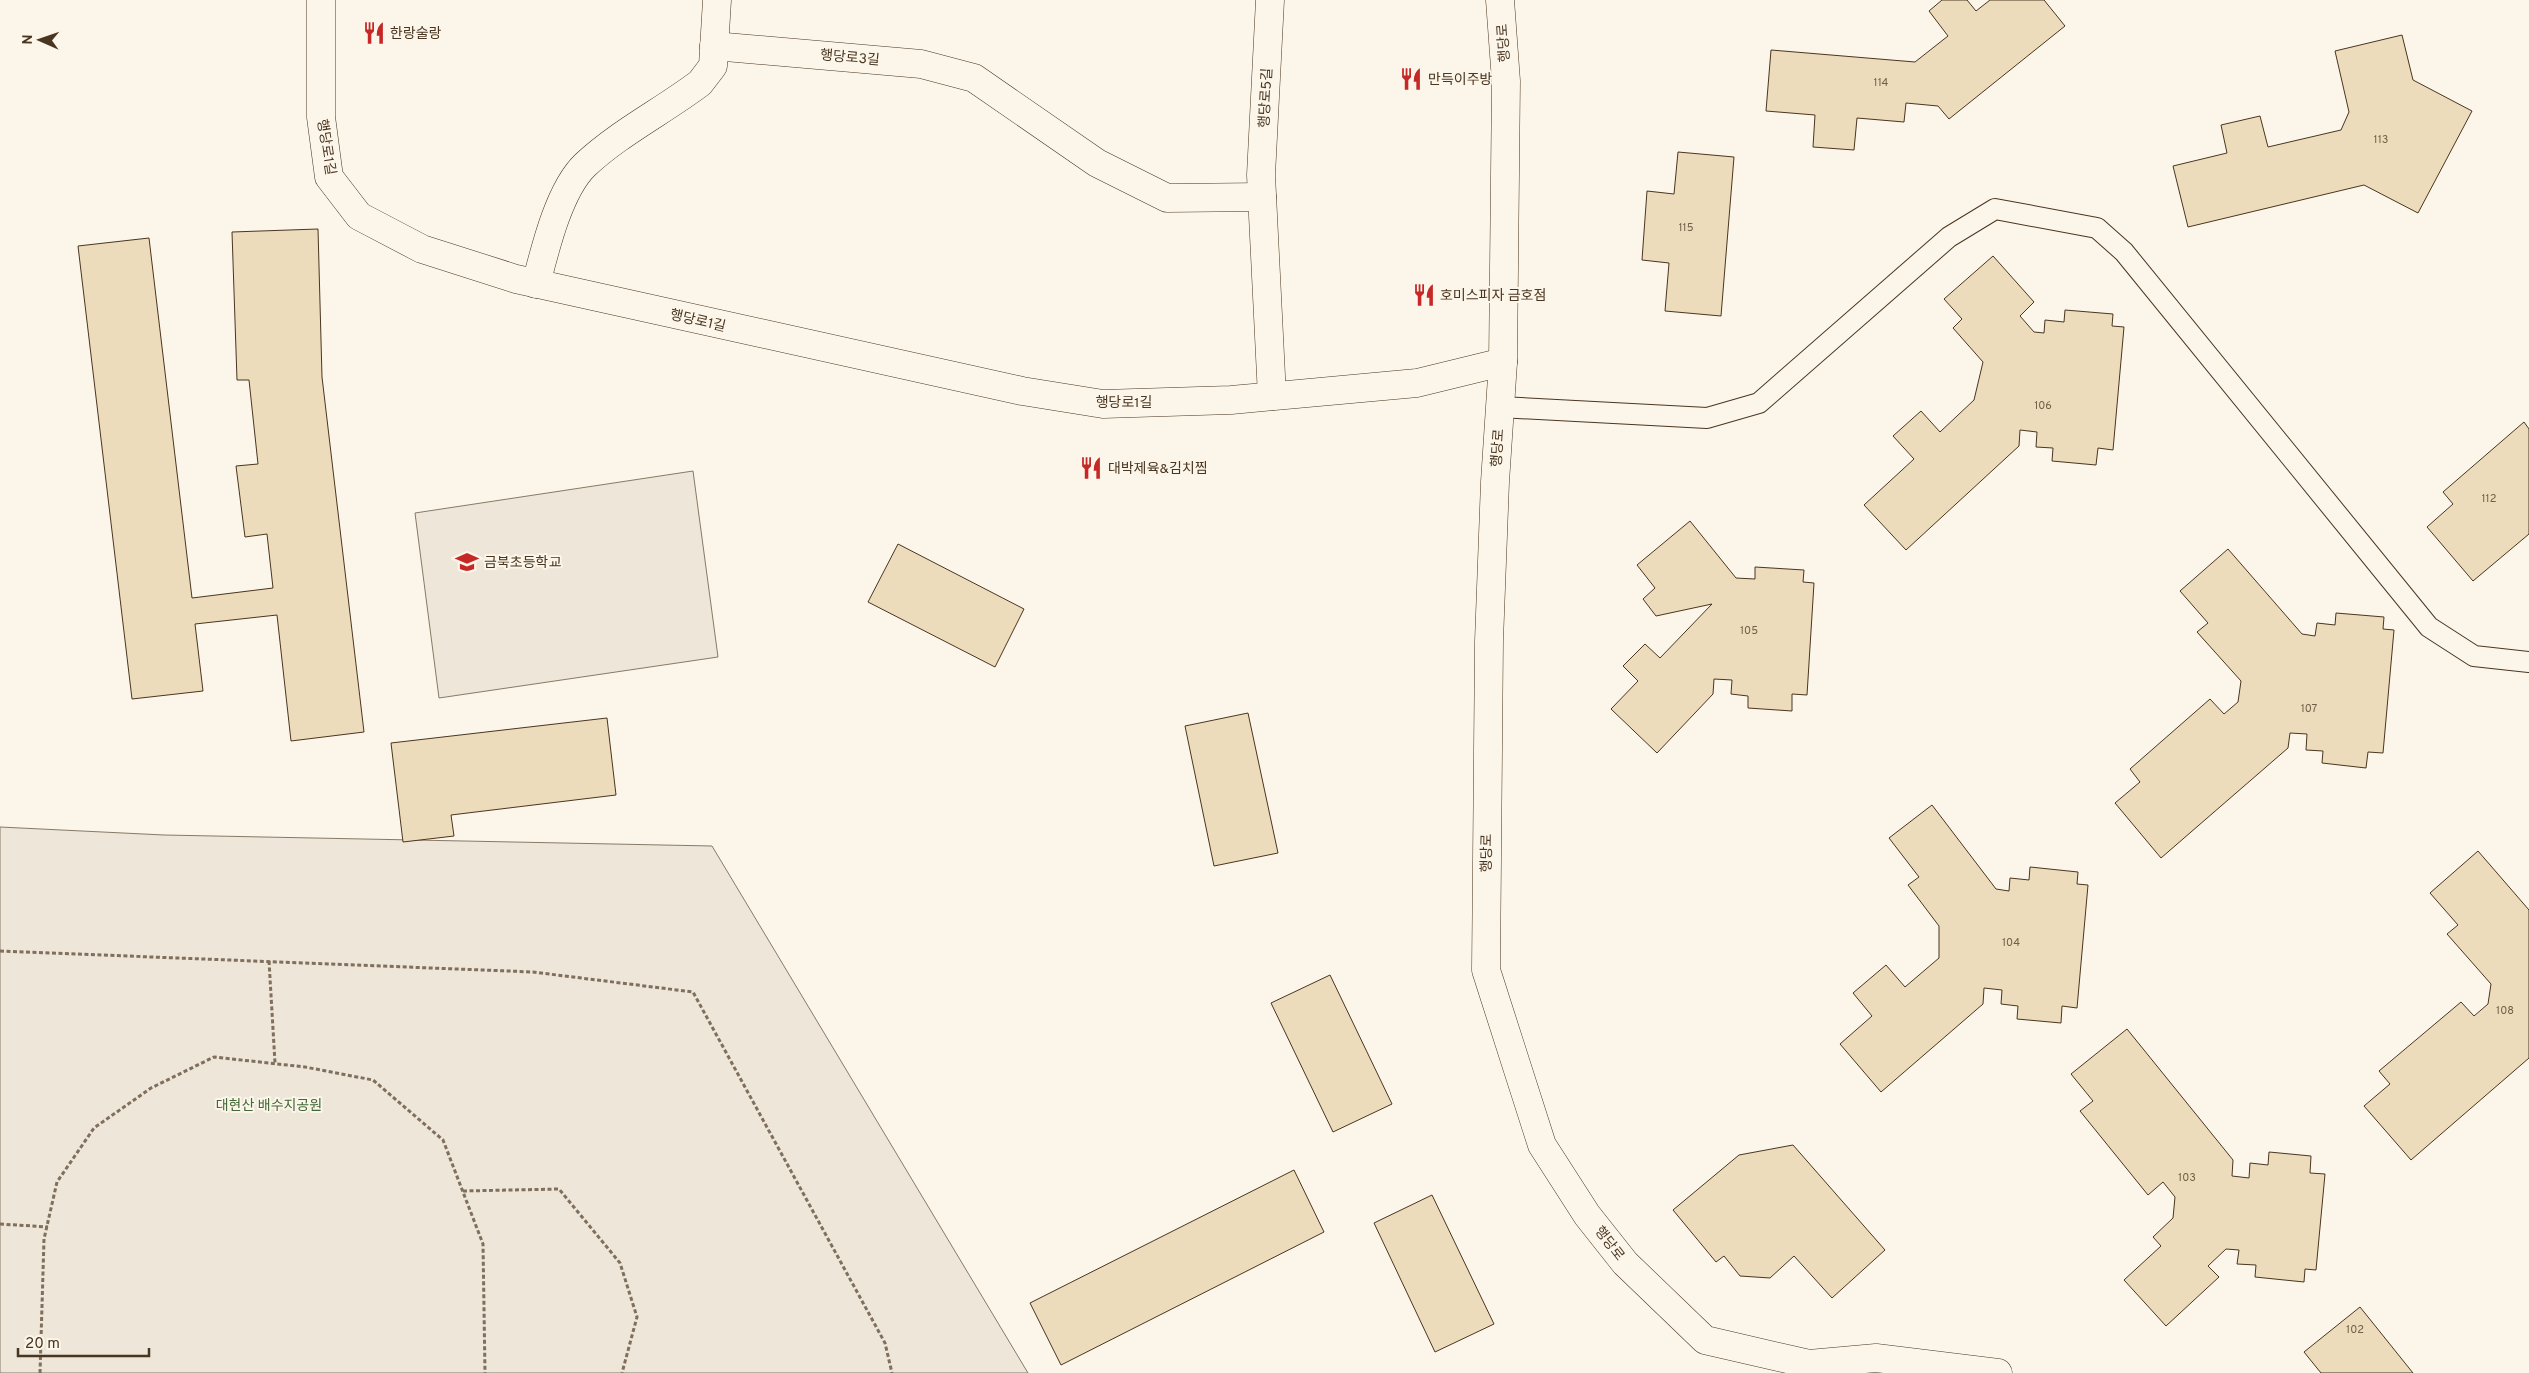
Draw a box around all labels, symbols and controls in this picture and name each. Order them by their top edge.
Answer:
north arrow [15,15,65,65]
restaurant icon: 한랑술랑 [361,20,387,46]
street label: 행당로 [1495,23,1514,63]
place label: 한랑술랑 [390,26,442,43]
text: N [20,34,37,45]
street label: 행당로3길 [819,47,880,70]
restaurant icon: 만득이주방 [1398,66,1424,92]
street label: 행당로5길 [1256,68,1277,129]
place label: 만득이주방 [1428,72,1493,89]
house number: 114 [1874,76,1889,90]
street label: 행당로1길 [313,118,338,177]
house number: 113 [2374,133,2388,147]
house number: 115 [1678,221,1694,235]
restaurant icon: 호미스피자 금호점 [1411,282,1437,308]
place label: 호미스피자 금호점 [1440,288,1546,305]
street label: 행당로1길 [668,307,727,336]
street label: 행당로1길 [1096,395,1152,412]
house number: 106 [2034,399,2052,413]
street label: 행당로 [1489,428,1508,468]
restaurant icon: 대박제육&김치찜 [1078,455,1104,481]
place label: 대박제육&김치찜 [1108,461,1208,478]
house number: 112 [2482,492,2496,506]
school or university icon: 금북초등학교 [454,549,480,575]
place label: 금북초등학교 [484,554,561,572]
house number: 105 [1740,624,1758,638]
house number: 107 [2301,702,2318,716]
street label: 행당로 [1479,833,1496,872]
house number: 104 [2002,936,2020,950]
house number: 108 [2496,1004,2514,1018]
park label: 대현산 배수지공원 [216,1097,322,1115]
house number: 103 [2178,1171,2196,1185]
street label: 행당로 [1590,1223,1627,1264]
house number: 102 [2346,1323,2364,1337]
scale bar [18,1326,149,1358]
text: 20 m [25,1335,60,1354]

